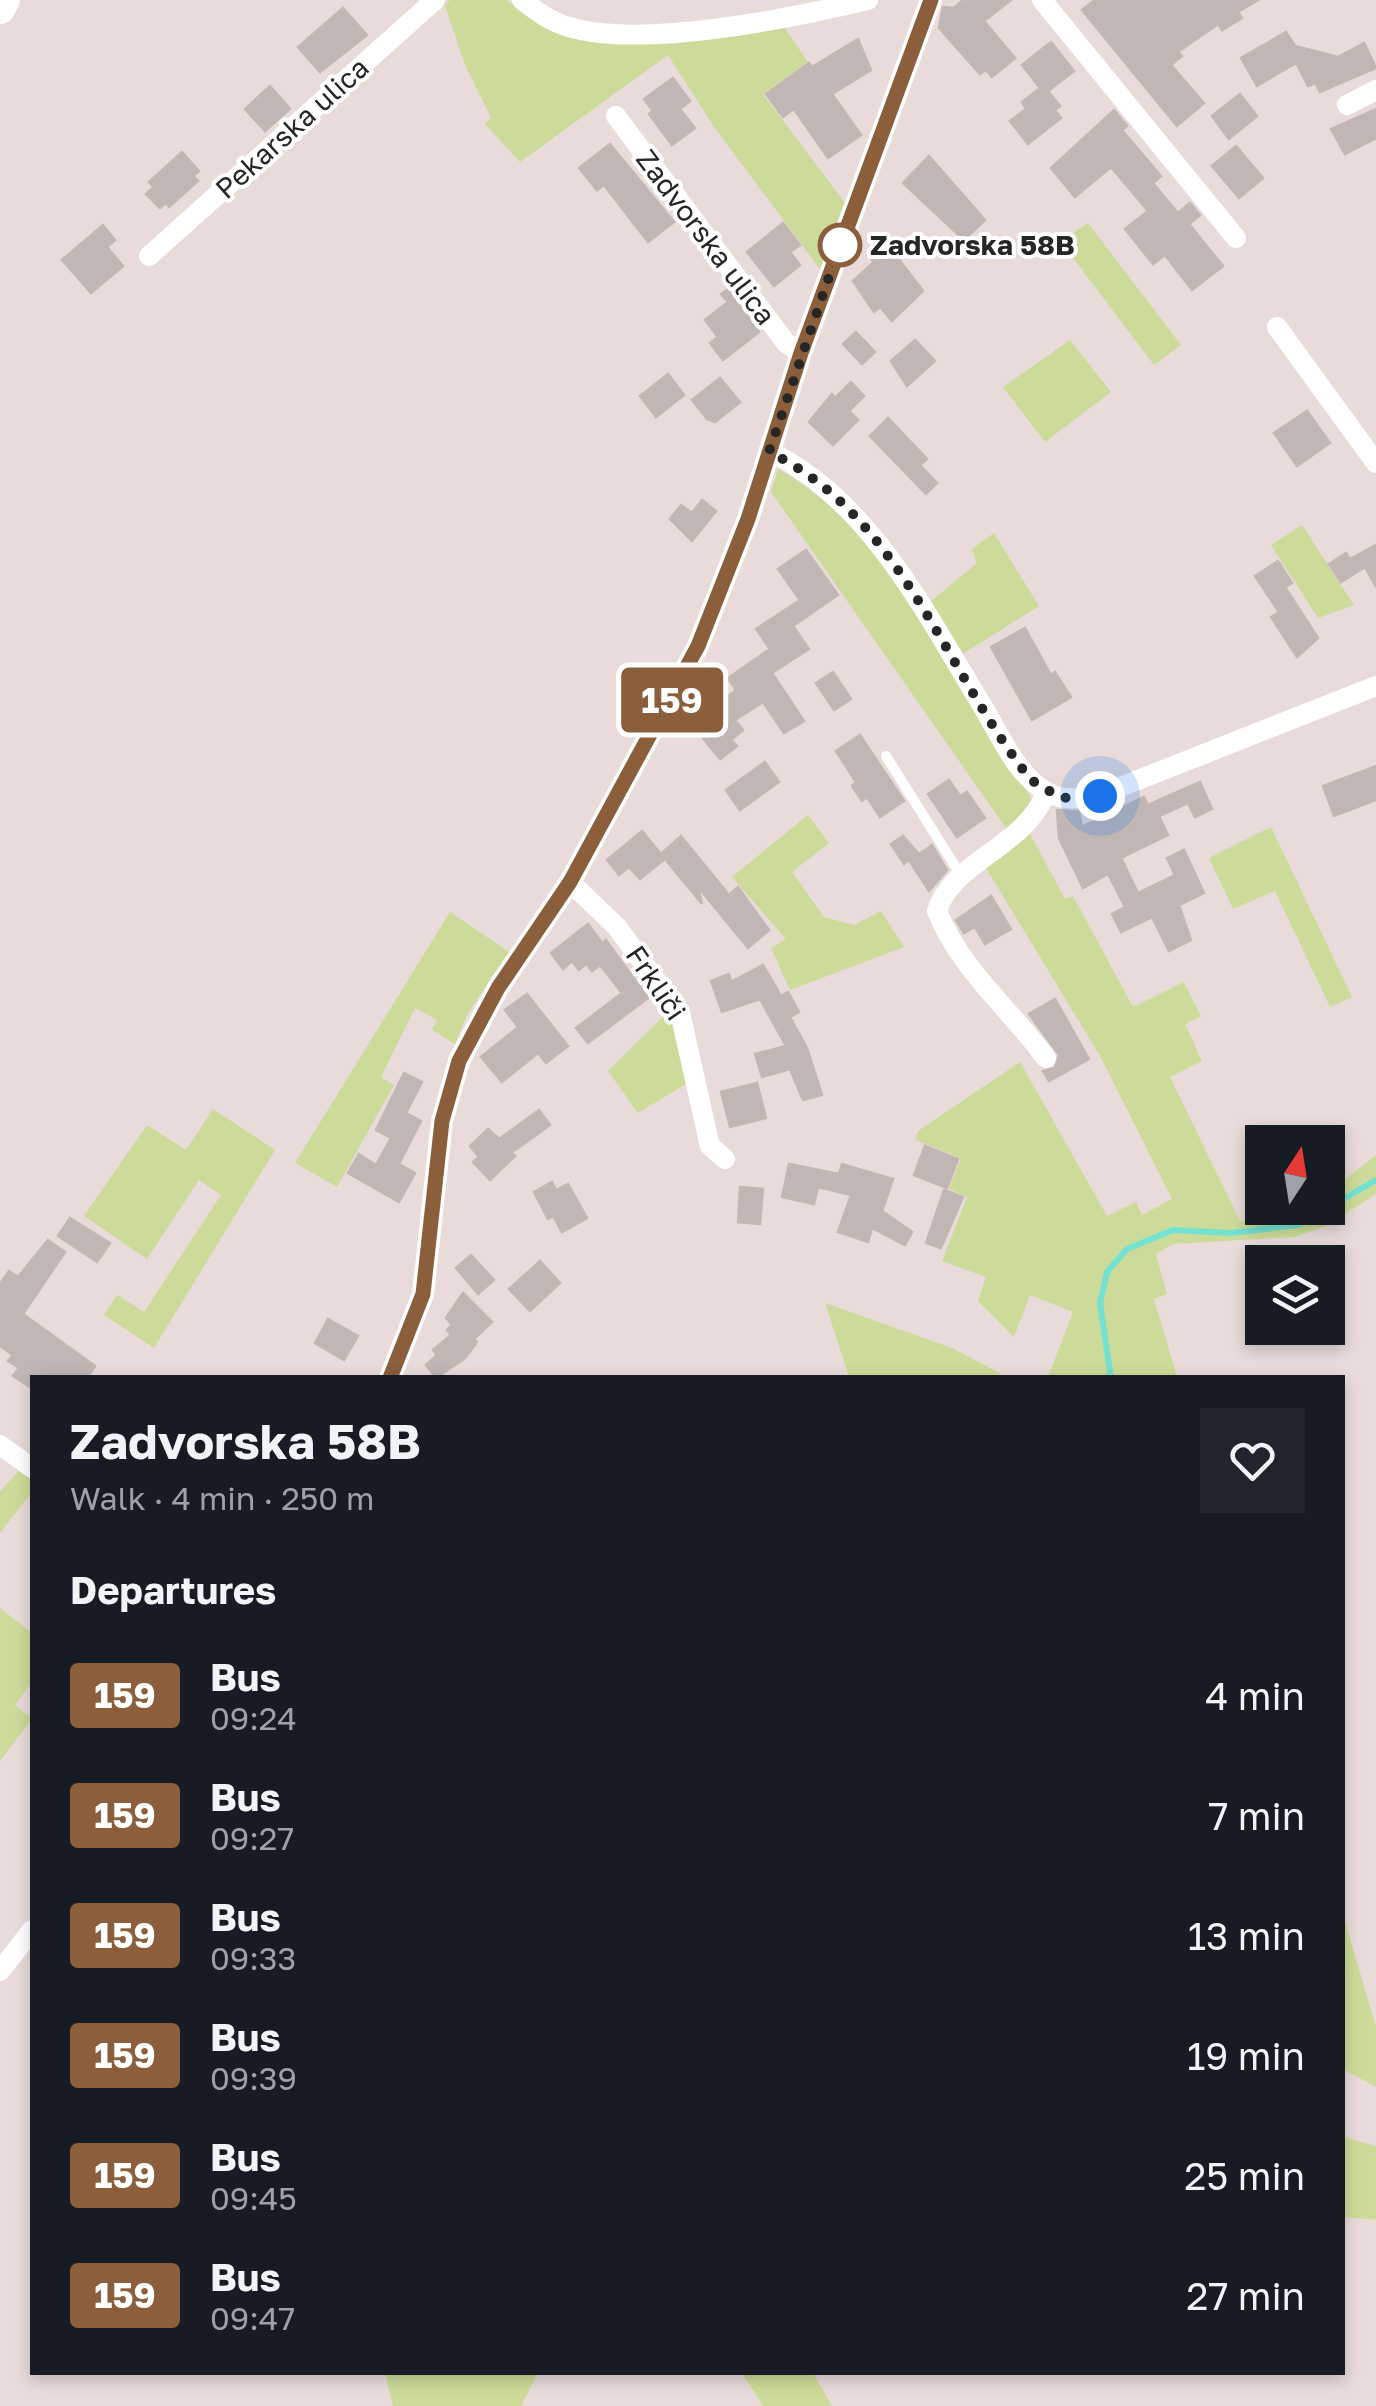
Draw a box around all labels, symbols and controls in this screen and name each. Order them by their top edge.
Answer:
street label: Pekarska ulica [208,50,375,205]
street label: Zadvorska ulica [630,143,783,331]
marker: Zadvorska 58B [819,224,861,266]
place label: Zadvorska 58B [870,228,1075,261]
line badge: 159 [614,668,730,732]
text: 159 [641,679,703,721]
your location [1075,771,1125,821]
street label: Frkliči [620,939,693,1026]
north arrow [1245,1125,1345,1225]
map controls [1245,1125,1345,1345]
button: layers [1245,1245,1345,1345]
button: heart [1200,1408,1305,1513]
text: Zadvorska 58B [70,1412,421,1470]
text: Walk · 4 min · 250 m [70,1479,374,1517]
text: Departures [70,1567,276,1612]
text: Bus [210,1654,281,1699]
text: 4 min [1205,1673,1305,1718]
text: 159 [94,1674,156,1716]
text: 09:24 [210,1699,297,1737]
text: Bus [210,1774,281,1819]
text: 7 min [1208,1793,1305,1838]
text: 159 [94,1794,156,1836]
text: 09:27 [210,1819,294,1857]
text: Bus [210,1894,281,1939]
text: 13 min [1188,1913,1305,1958]
text: 159 [94,1914,156,1956]
text: 09:33 [210,1939,296,1977]
text: Bus [210,2014,281,2059]
text: 19 min [1187,2033,1305,2078]
text: 159 [94,2034,156,2076]
text: 09:39 [210,2059,297,2097]
text: Bus [210,2134,281,2179]
text: 25 min [1184,2153,1305,2198]
text: 159 [94,2154,156,2196]
text: 09:45 [210,2179,297,2217]
text: Bus [210,2254,281,2299]
text: 27 min [1186,2273,1305,2318]
text: 159 [94,2274,156,2316]
text: 09:47 [210,2299,295,2337]

